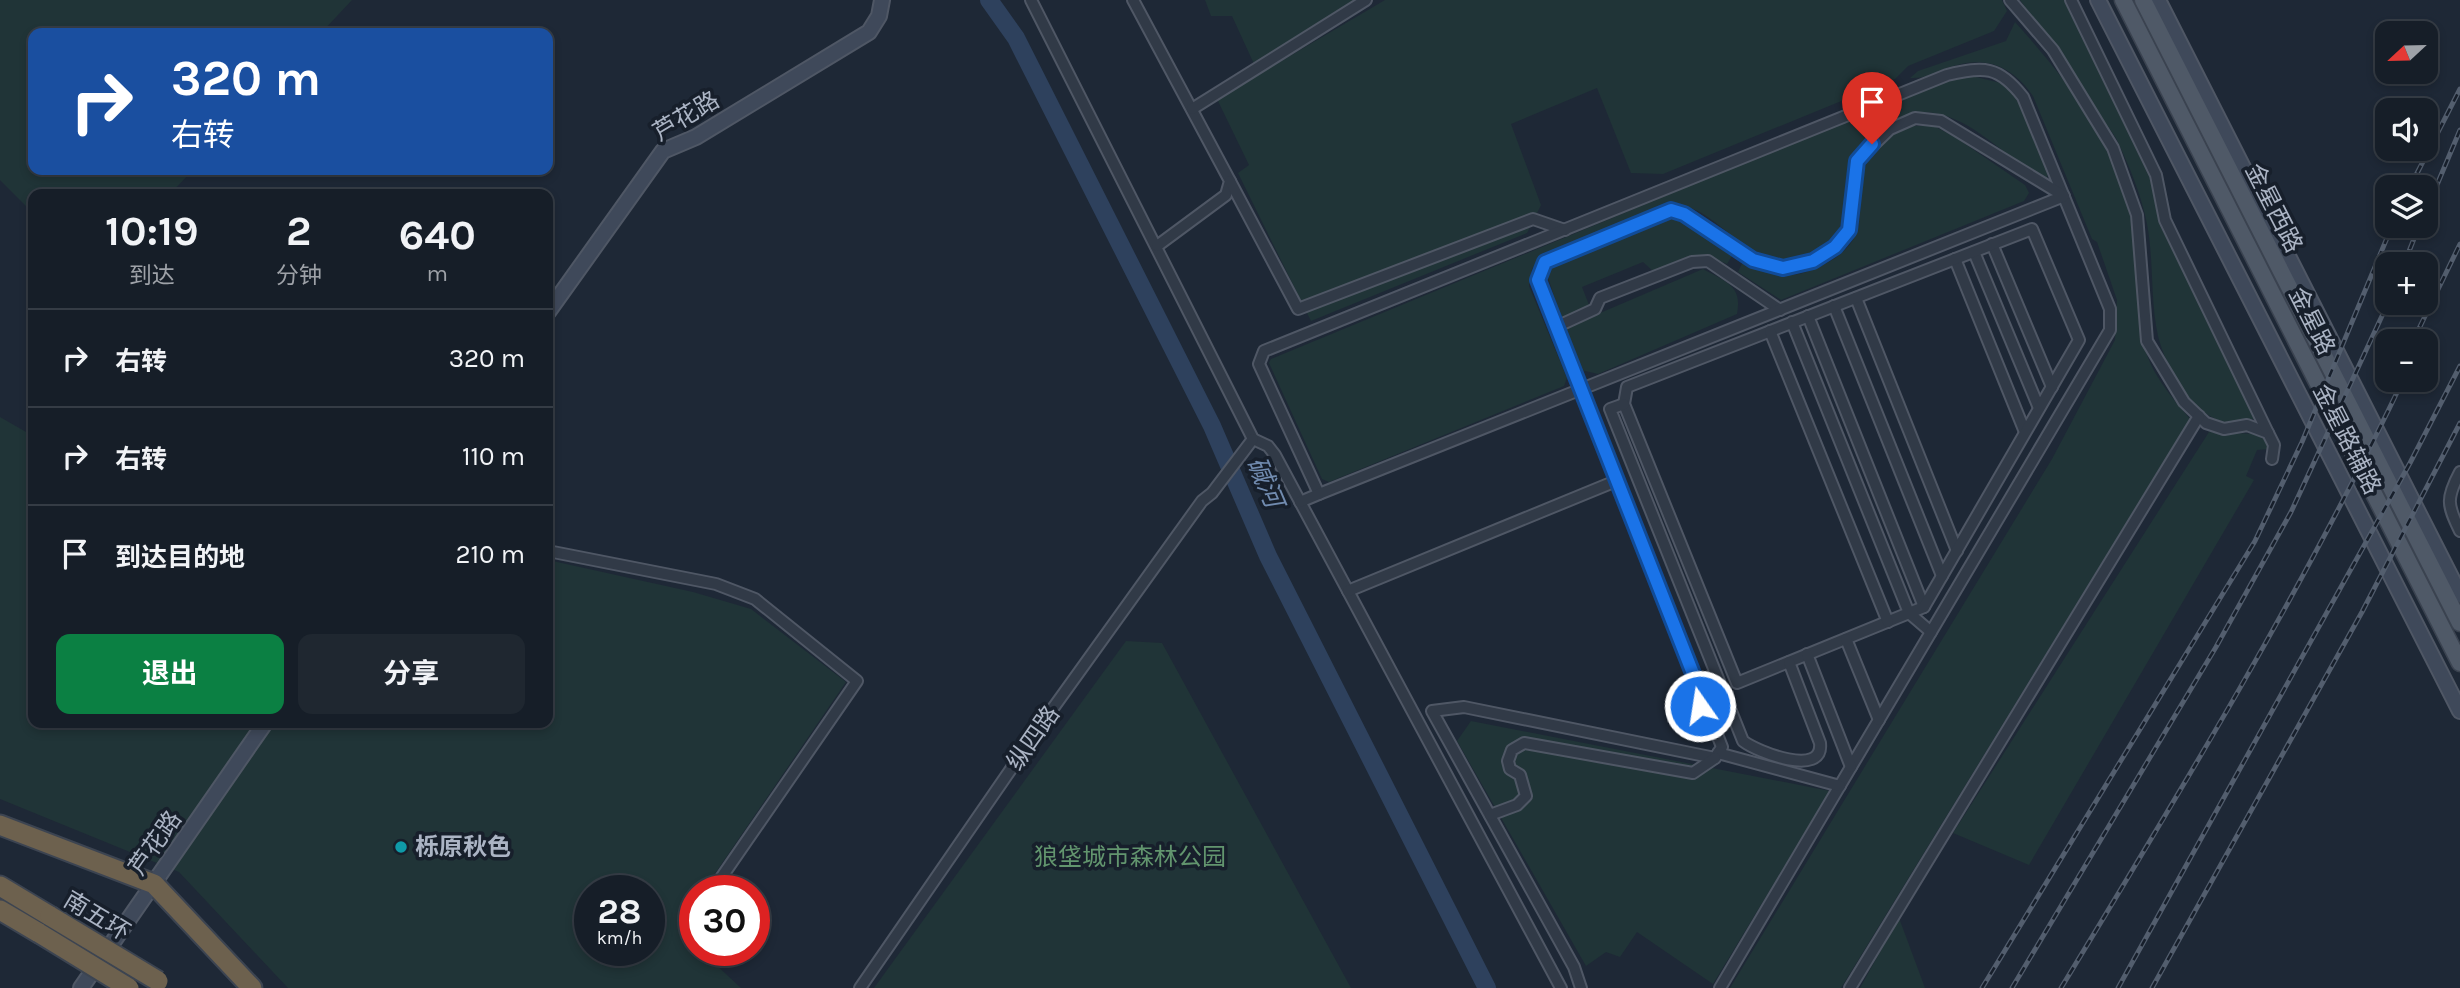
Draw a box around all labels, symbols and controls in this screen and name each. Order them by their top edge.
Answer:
north arrow [2375,21,2438,84]
map controls [2375,21,2438,392]
text: 320 m [171,50,321,107]
icon: right [56,56,147,147]
pin [1842,72,1902,144]
icon: arrive [1853,83,1891,121]
street label: 芦花路 [648,85,724,147]
button: sound [2375,98,2438,161]
text: 右转 [171,117,235,154]
street label: 金星西路 [2240,159,2308,257]
button: layers [2375,175,2438,238]
text: 10:19 [105,206,199,256]
text: 2 [286,206,311,256]
text: 640 [399,210,476,260]
button: + [2375,252,2438,315]
text: m [427,260,448,287]
text: 到达 [129,262,175,289]
text: 分钟 [276,262,322,289]
street label: 金星路 [2283,283,2341,359]
button: − [2375,329,2438,392]
icon: right [56,339,94,377]
text: 320 m [449,343,525,374]
text: 右转 [115,346,167,377]
street label: 金星路辅路 [2307,379,2387,499]
icon: right [56,437,94,475]
text: 110 m [462,441,525,472]
text: 右转 [115,444,167,475]
water label: 碱河 [1241,452,1291,517]
icon: arrive [56,535,94,573]
text: 210 m [455,539,525,570]
text: 到达目的地 [115,542,245,573]
button: 退出 [56,634,284,714]
button: 分享 [298,634,525,714]
position arrow [1663,669,1737,743]
street label: 纵四路 [1001,700,1065,776]
street label: 芦花路 [123,805,187,881]
place label: 栎原秋色 [415,833,511,861]
marker: 栎原秋色 [393,839,409,855]
park label: 狼垡城市森林公园 [1034,843,1226,871]
speed limit sign: 30 [679,875,770,966]
street label: 南五环 [59,885,135,947]
text: 28 [598,891,641,932]
text: km/h [597,927,642,949]

